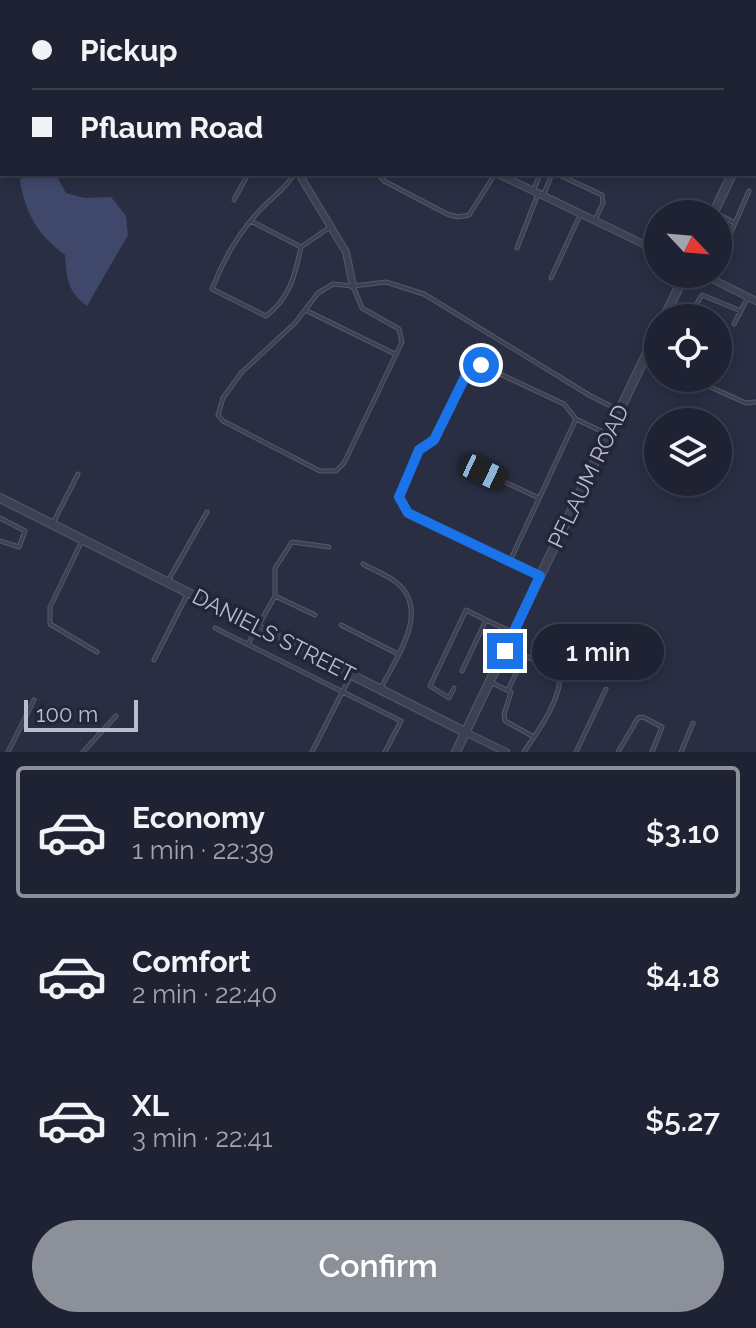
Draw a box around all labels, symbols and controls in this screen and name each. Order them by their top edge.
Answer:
text: Pickup [80,33,178,68]
text: Pflaum Road [80,110,263,145]
north arrow [644,200,732,288]
map controls [644,200,732,496]
button: locate [644,304,732,392]
route start [463,347,499,383]
street label: PFLAUM ROAD [542,400,634,552]
button: layers [644,408,732,496]
car [456,451,510,493]
street label: DANIELS STREET [188,583,360,687]
callout: 1 min [533,623,665,679]
route end [487,633,523,669]
text: 1 min [566,637,630,667]
scale bar [24,696,138,732]
text: 100 m [36,701,98,727]
icon: car [36,796,108,868]
text: Economy [132,800,265,835]
text: $3.10 [646,815,720,850]
text: 1 min · 22:39 [132,835,274,865]
icon: car [36,940,108,1012]
text: Comfort [132,944,251,979]
text: $4.18 [646,959,720,994]
text: 2 min · 22:40 [132,979,277,1009]
icon: car [36,1084,108,1156]
text: XL [132,1088,169,1123]
text: $5.27 [645,1103,720,1138]
text: 3 min · 22:41 [132,1123,273,1153]
button: Confirm [32,1220,724,1312]

